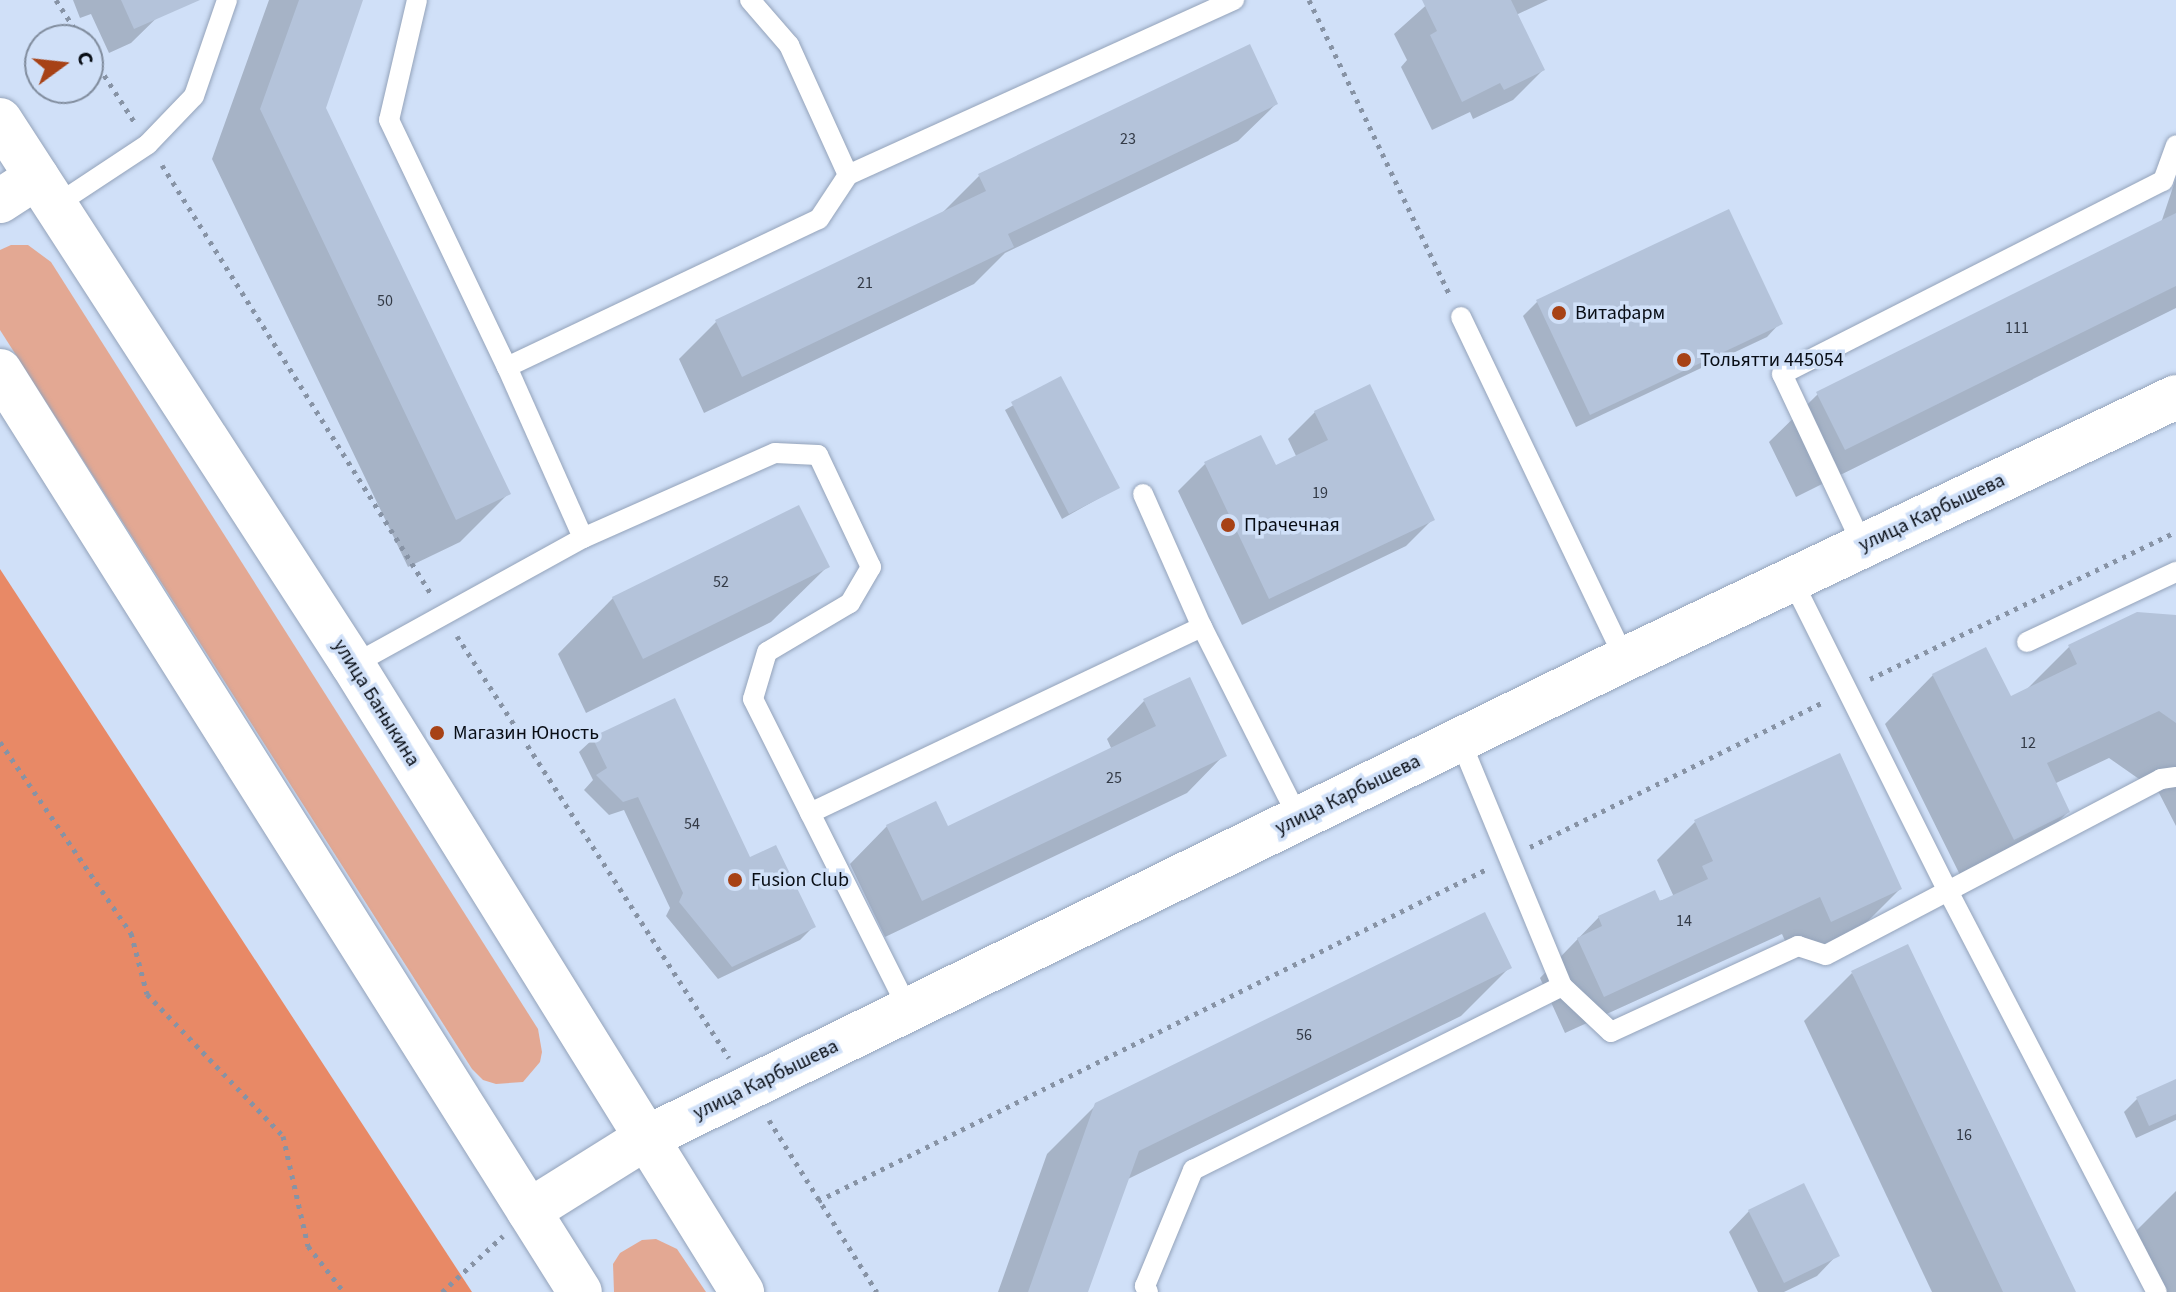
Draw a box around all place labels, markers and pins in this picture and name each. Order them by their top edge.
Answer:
place label: Витафарм [1575,301,1665,325]
marker: Витафарм [1550,304,1568,322]
place label: Тольятти 445054 [1700,348,1844,372]
marker: Тольятти 445054 [1675,351,1693,369]
place label: Прачечная [1244,513,1340,537]
marker: Прачечная [1219,516,1237,534]
place label: Магазин Юность [453,721,599,745]
marker: Магазин Юность [428,724,446,742]
place label: Fusion Club [751,868,849,892]
marker: Fusion Club [726,871,744,889]

